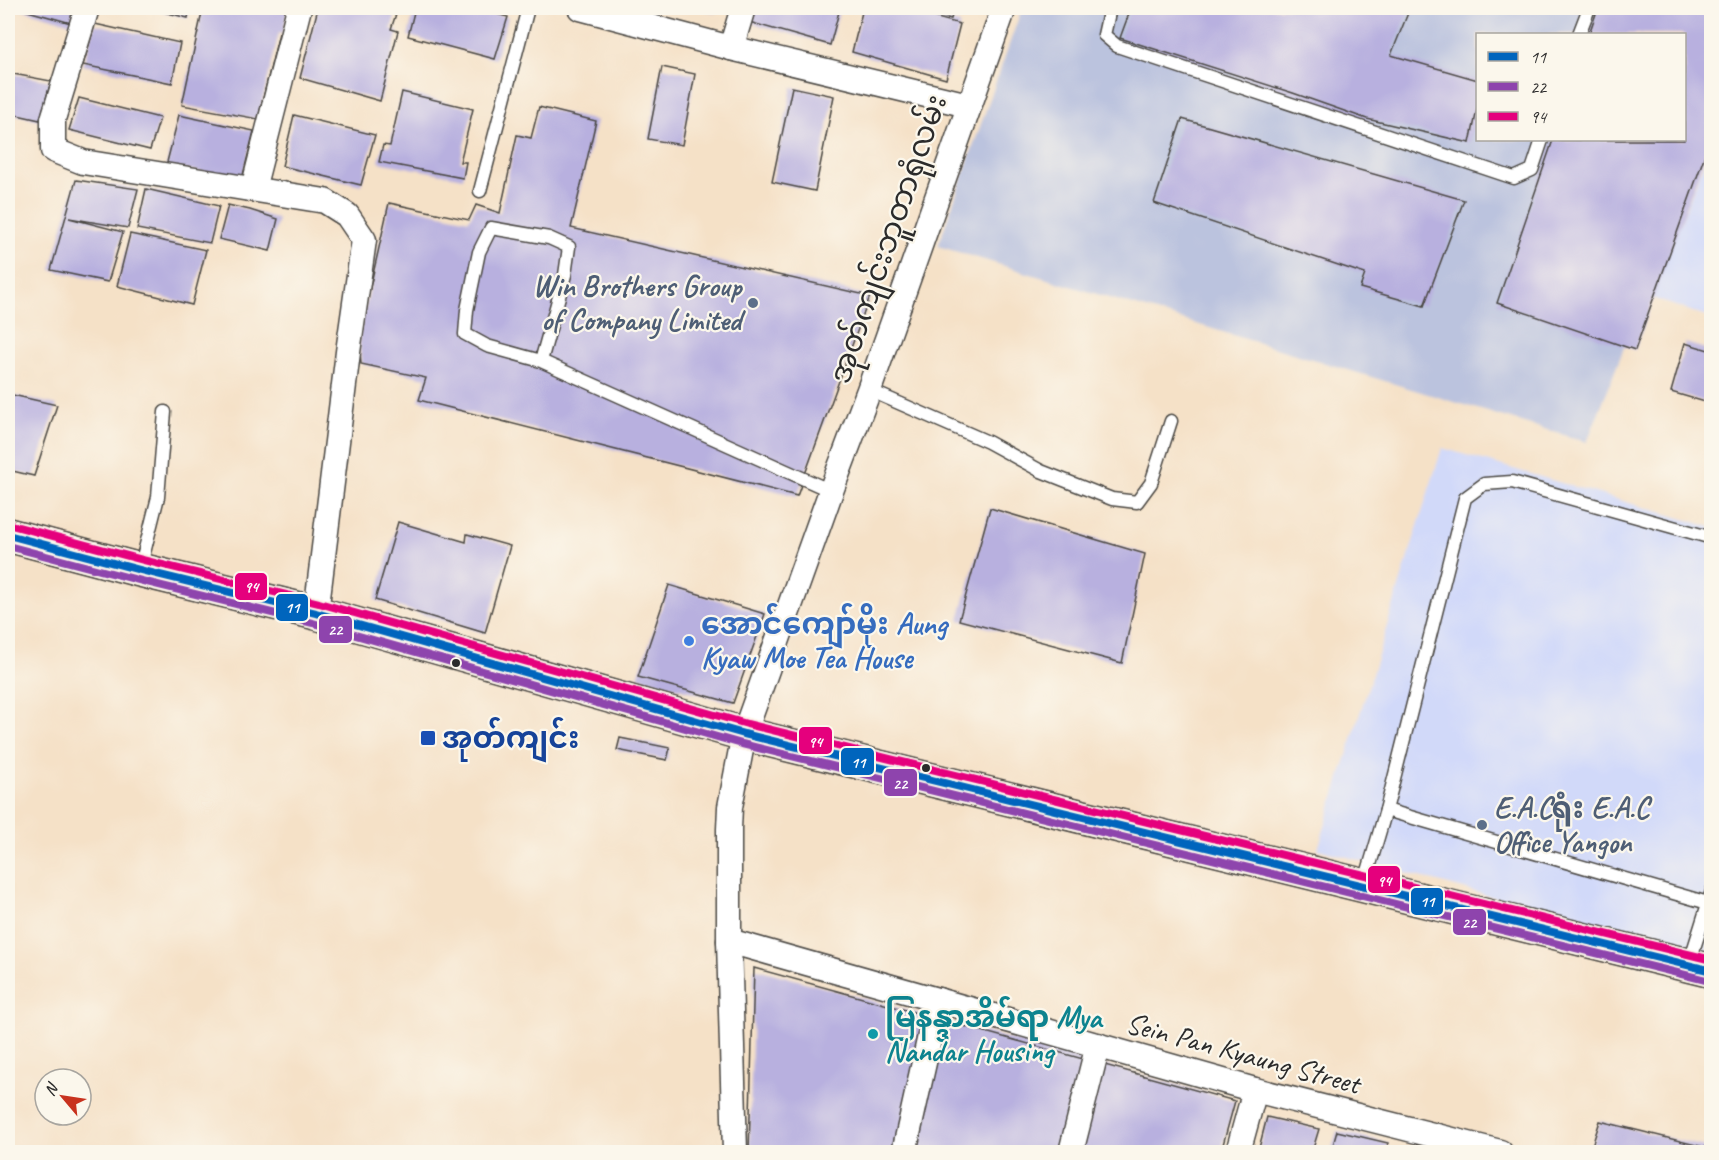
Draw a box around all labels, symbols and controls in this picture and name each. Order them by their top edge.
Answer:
legend [1476,33,1686,141]
text: 11 [1530,46,1547,68]
text: 22 [1530,76,1548,98]
street label: အုတ်ကျင်းဘူတာရုံလမ်း [818,89,961,390]
text: 94 [1530,106,1548,128]
place label: Win Brothers Group of Company Limited [533,267,746,340]
marker: Win Brothers Group of Company Limited [746,296,760,310]
line badge: 94 [234,572,268,601]
text: 94 [244,577,260,597]
line badge: 11 [275,593,309,622]
text: 11 [285,598,301,618]
place label: အောင်ကျော်မိုး Aung Kyaw Moe Tea House [701,603,950,677]
line badge: 22 [318,615,353,644]
text: 22 [328,620,344,640]
marker: အောင်ကျော်မိုး Aung Kyaw Moe Tea House [682,634,696,648]
unlabelled marker [450,657,462,669]
place label: အုတ်ကျင်း [442,717,580,763]
line badge: 94 [798,726,833,755]
marker: အုတ်ကျင်း [419,729,437,747]
text: 94 [808,732,824,752]
line badge: 11 [840,747,875,776]
text: 11 [851,753,867,773]
unlabelled marker [920,762,932,774]
line badge: 22 [883,768,918,797]
text: 22 [893,774,909,794]
place label: E.A.Cရုံး E.A.C Office Yangon [1494,789,1652,861]
marker: E.A.Cရုံး E.A.C Office Yangon [1475,818,1489,832]
line badge: 94 [1367,865,1401,894]
text: 94 [1377,871,1393,891]
line badge: 11 [1410,887,1444,916]
text: 11 [1420,892,1436,912]
line badge: 22 [1452,908,1487,936]
text: 22 [1462,913,1478,933]
place label: မြနန္ဒာအိမ်ရာ Mya Nandar Housing [885,996,1104,1070]
street label: Sein Pan Kyaung Street [1122,1004,1367,1103]
marker: မြနန္ဒာအိမ်ရာ Mya Nandar Housing [866,1027,880,1041]
north arrow [33,1067,93,1127]
text: N [40,1078,63,1099]

